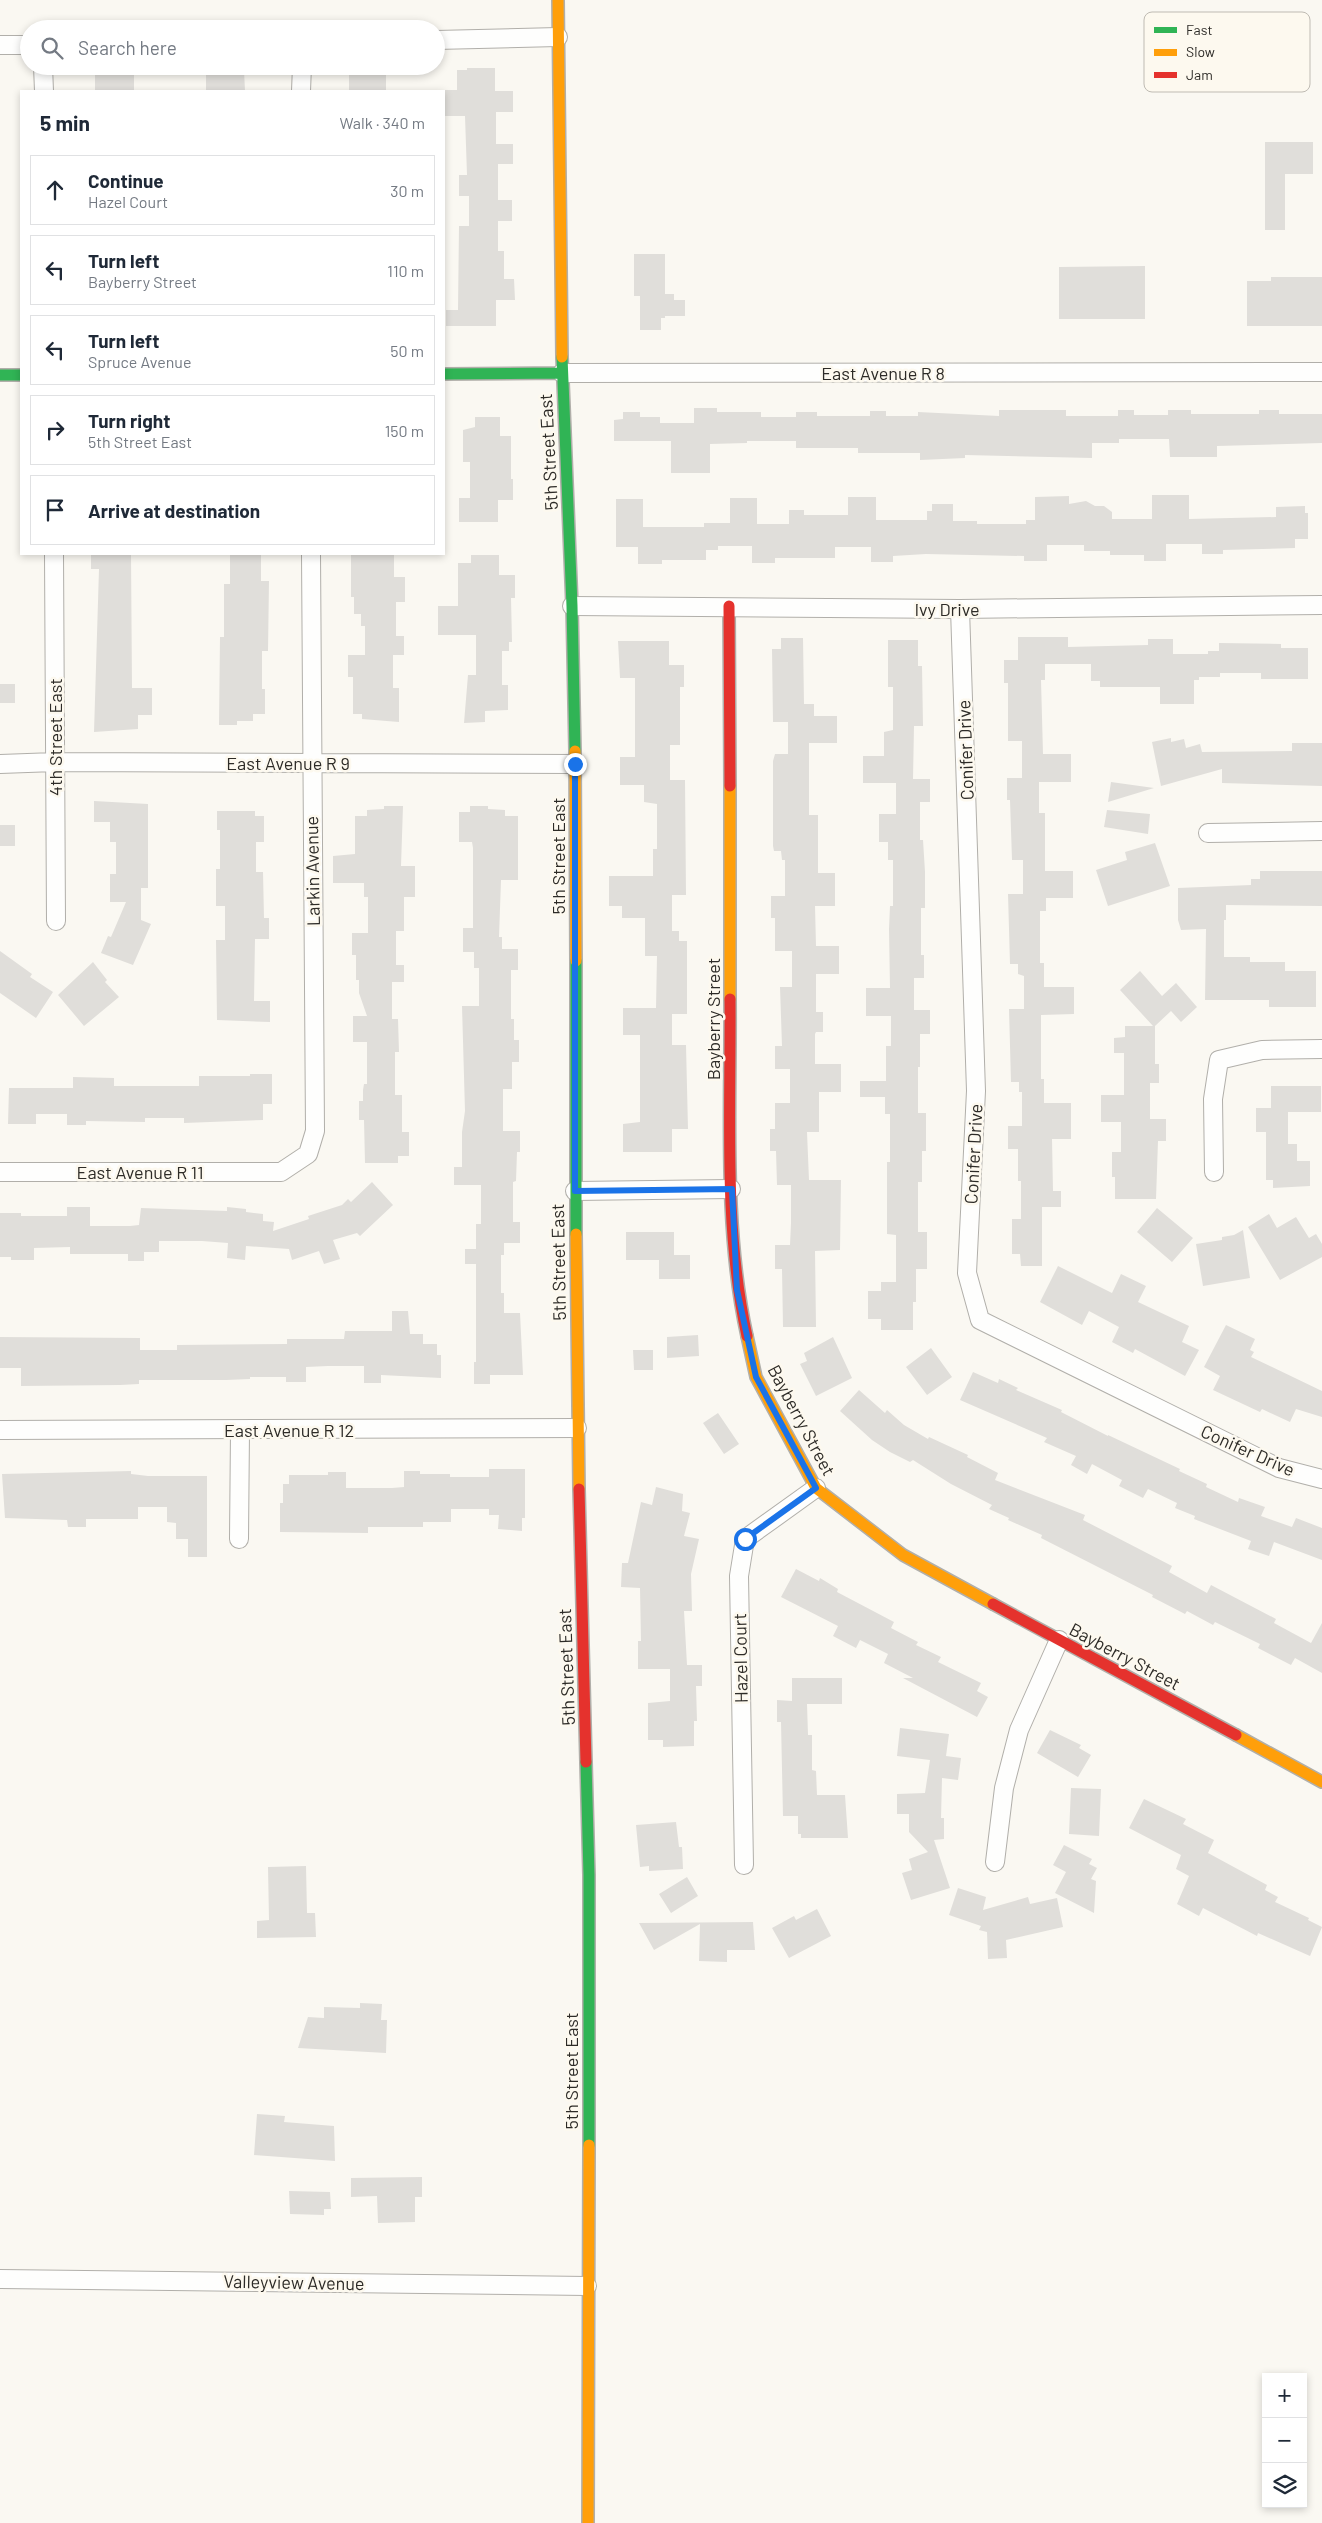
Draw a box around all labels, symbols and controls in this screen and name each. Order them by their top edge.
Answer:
legend [1144,12,1310,92]
search box [20,20,445,75]
text: Fast [1186,21,1212,38]
icon: search [38,34,66,62]
text: Search here [78,36,177,59]
text: Slow [1186,43,1215,60]
text: Jam [1186,66,1213,83]
text: 5 min [40,110,90,135]
text: Walk · 340 m [340,113,425,132]
text: Continue [88,169,164,192]
icon: ahead [41,176,69,204]
text: 30 m [390,181,424,200]
text: Hazel Court [88,192,168,211]
text: Turn left [88,249,159,272]
icon: left [41,256,69,284]
text: 110 m [387,261,424,280]
text: Bayberry Street [88,272,197,291]
text: Turn left [88,329,159,352]
icon: left [41,336,69,364]
text: 50 m [390,341,424,360]
text: Spruce Avenue [88,352,191,371]
street label: East Avenue R 8 [821,362,945,384]
street label: 5th Street East [534,393,562,511]
text: Turn right [88,409,170,432]
icon: right [41,416,69,444]
text: 150 m [385,421,424,440]
text: 5th Street East [88,432,192,451]
icon: arrive [41,496,69,524]
text: Arrive at destination [88,499,260,522]
street label: Ivy Drive [914,598,980,620]
street label: 4th Street East [44,678,66,796]
street label: Conifer Drive [952,699,978,801]
street label: East Avenue R 9 [226,752,350,774]
route end [564,753,587,776]
street label: 5th Street East [547,797,569,915]
street label: Larkin Avenue [300,816,324,926]
street label: Bayberry Street [702,958,724,1080]
street label: Conifer Drive [959,1103,987,1205]
street label: East Avenue R 11 [77,1161,203,1183]
street label: 5th Street East [546,1203,570,1321]
street label: Bayberry Street [764,1361,840,1479]
street label: East Avenue R 12 [224,1419,354,1441]
street label: Conifer Drive [1198,1420,1298,1480]
route start [734,1528,757,1551]
street label: 5th Street East [553,1608,579,1726]
street label: Hazel Court [728,1613,752,1703]
street label: Bayberry Street [1066,1618,1184,1694]
street label: 5th Street East [560,2012,582,2130]
street label: Valleyview Avenue [223,2270,365,2294]
map controls [1262,2373,1307,2508]
button: + [1262,2373,1307,2418]
button: − [1262,2418,1307,2463]
button: layers [1262,2463,1307,2508]

